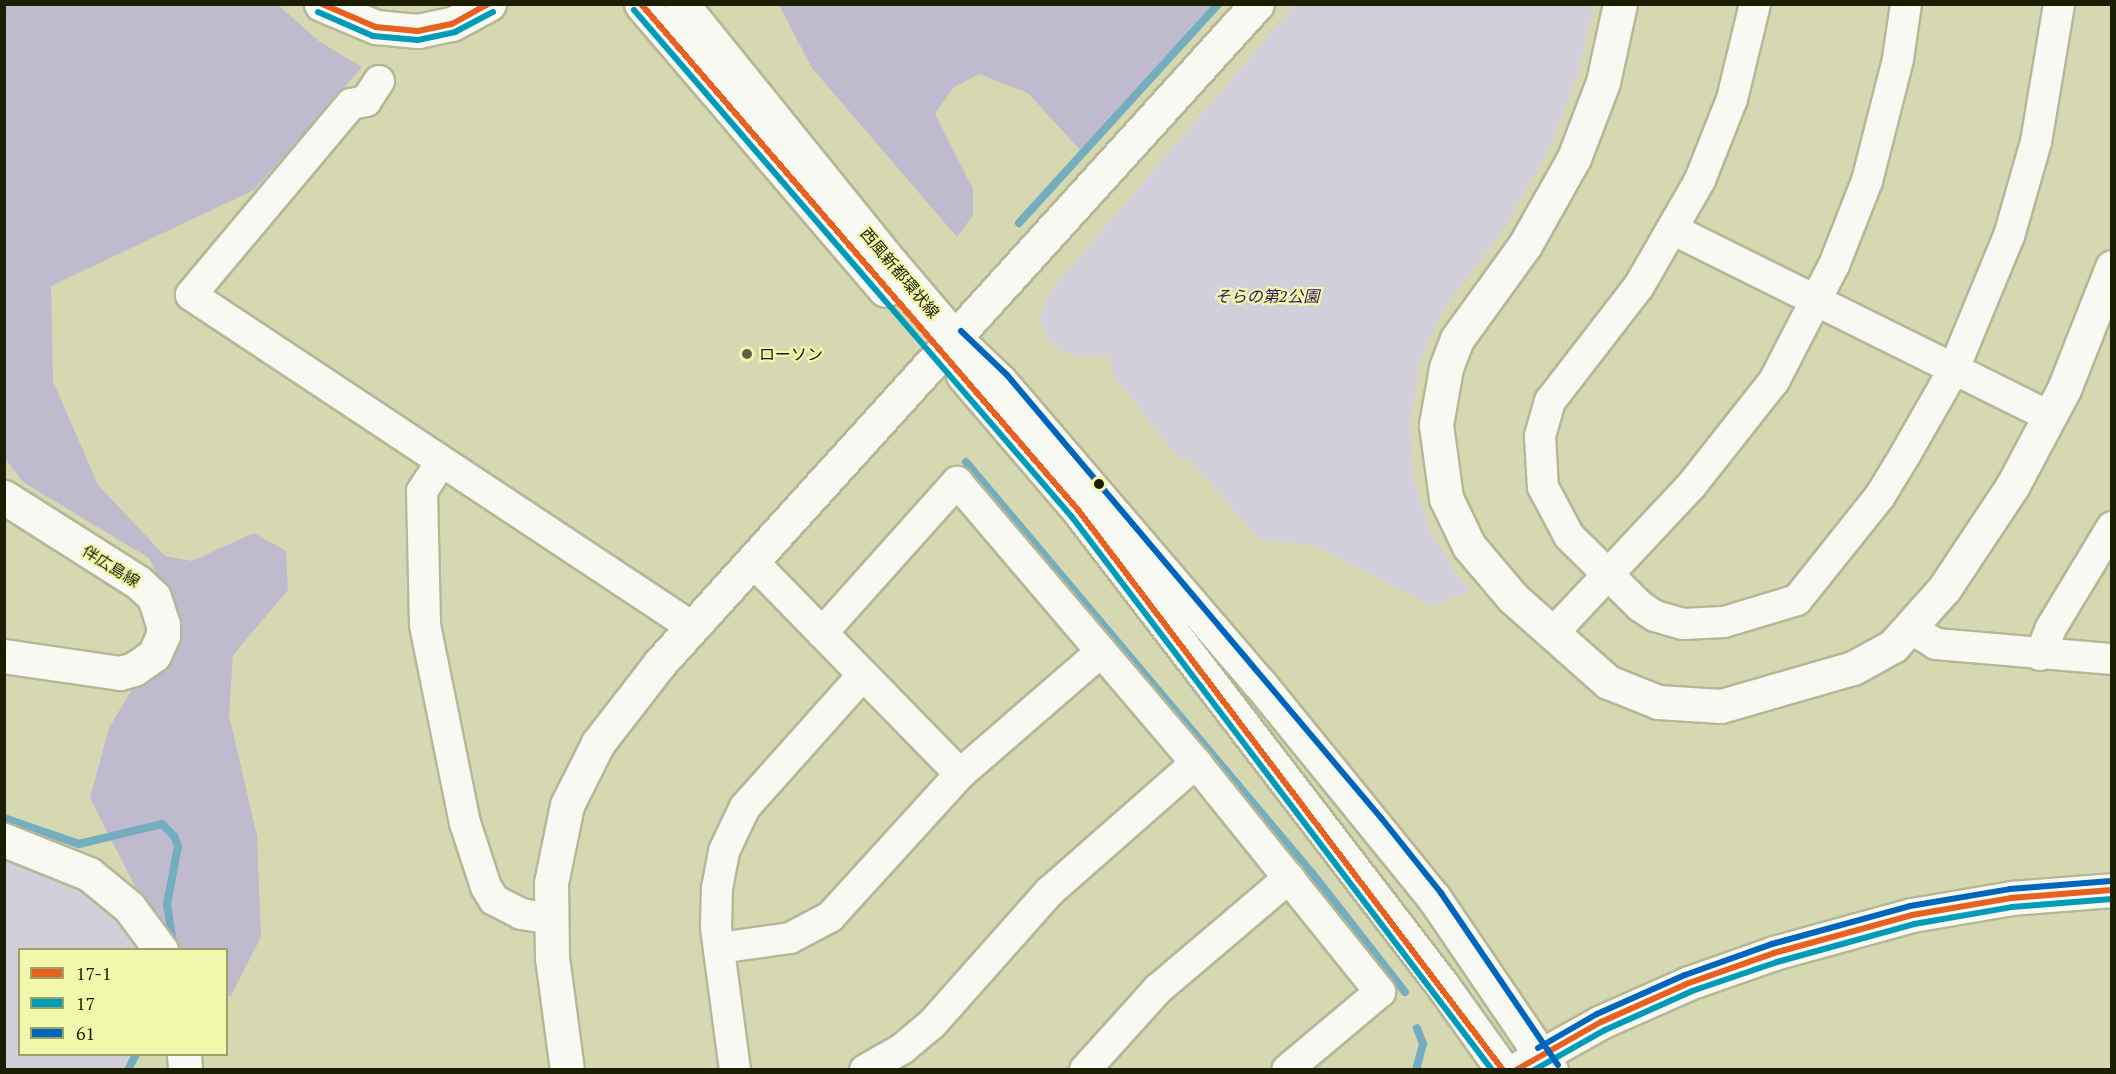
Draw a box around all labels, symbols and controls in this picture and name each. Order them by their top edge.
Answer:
street label: 西風新都環状線 [857,224,943,322]
park label: そらの第2公園 [1215,286,1319,306]
place label: ローソン [759,344,823,364]
marker: ローソン [740,347,754,361]
unlabelled marker [1093,478,1105,490]
street label: 伴広島線 [79,541,143,591]
legend [18,948,228,1056]
text: 17-1 [76,961,112,985]
text: 17 [76,991,95,1015]
text: 61 [76,1021,95,1045]

